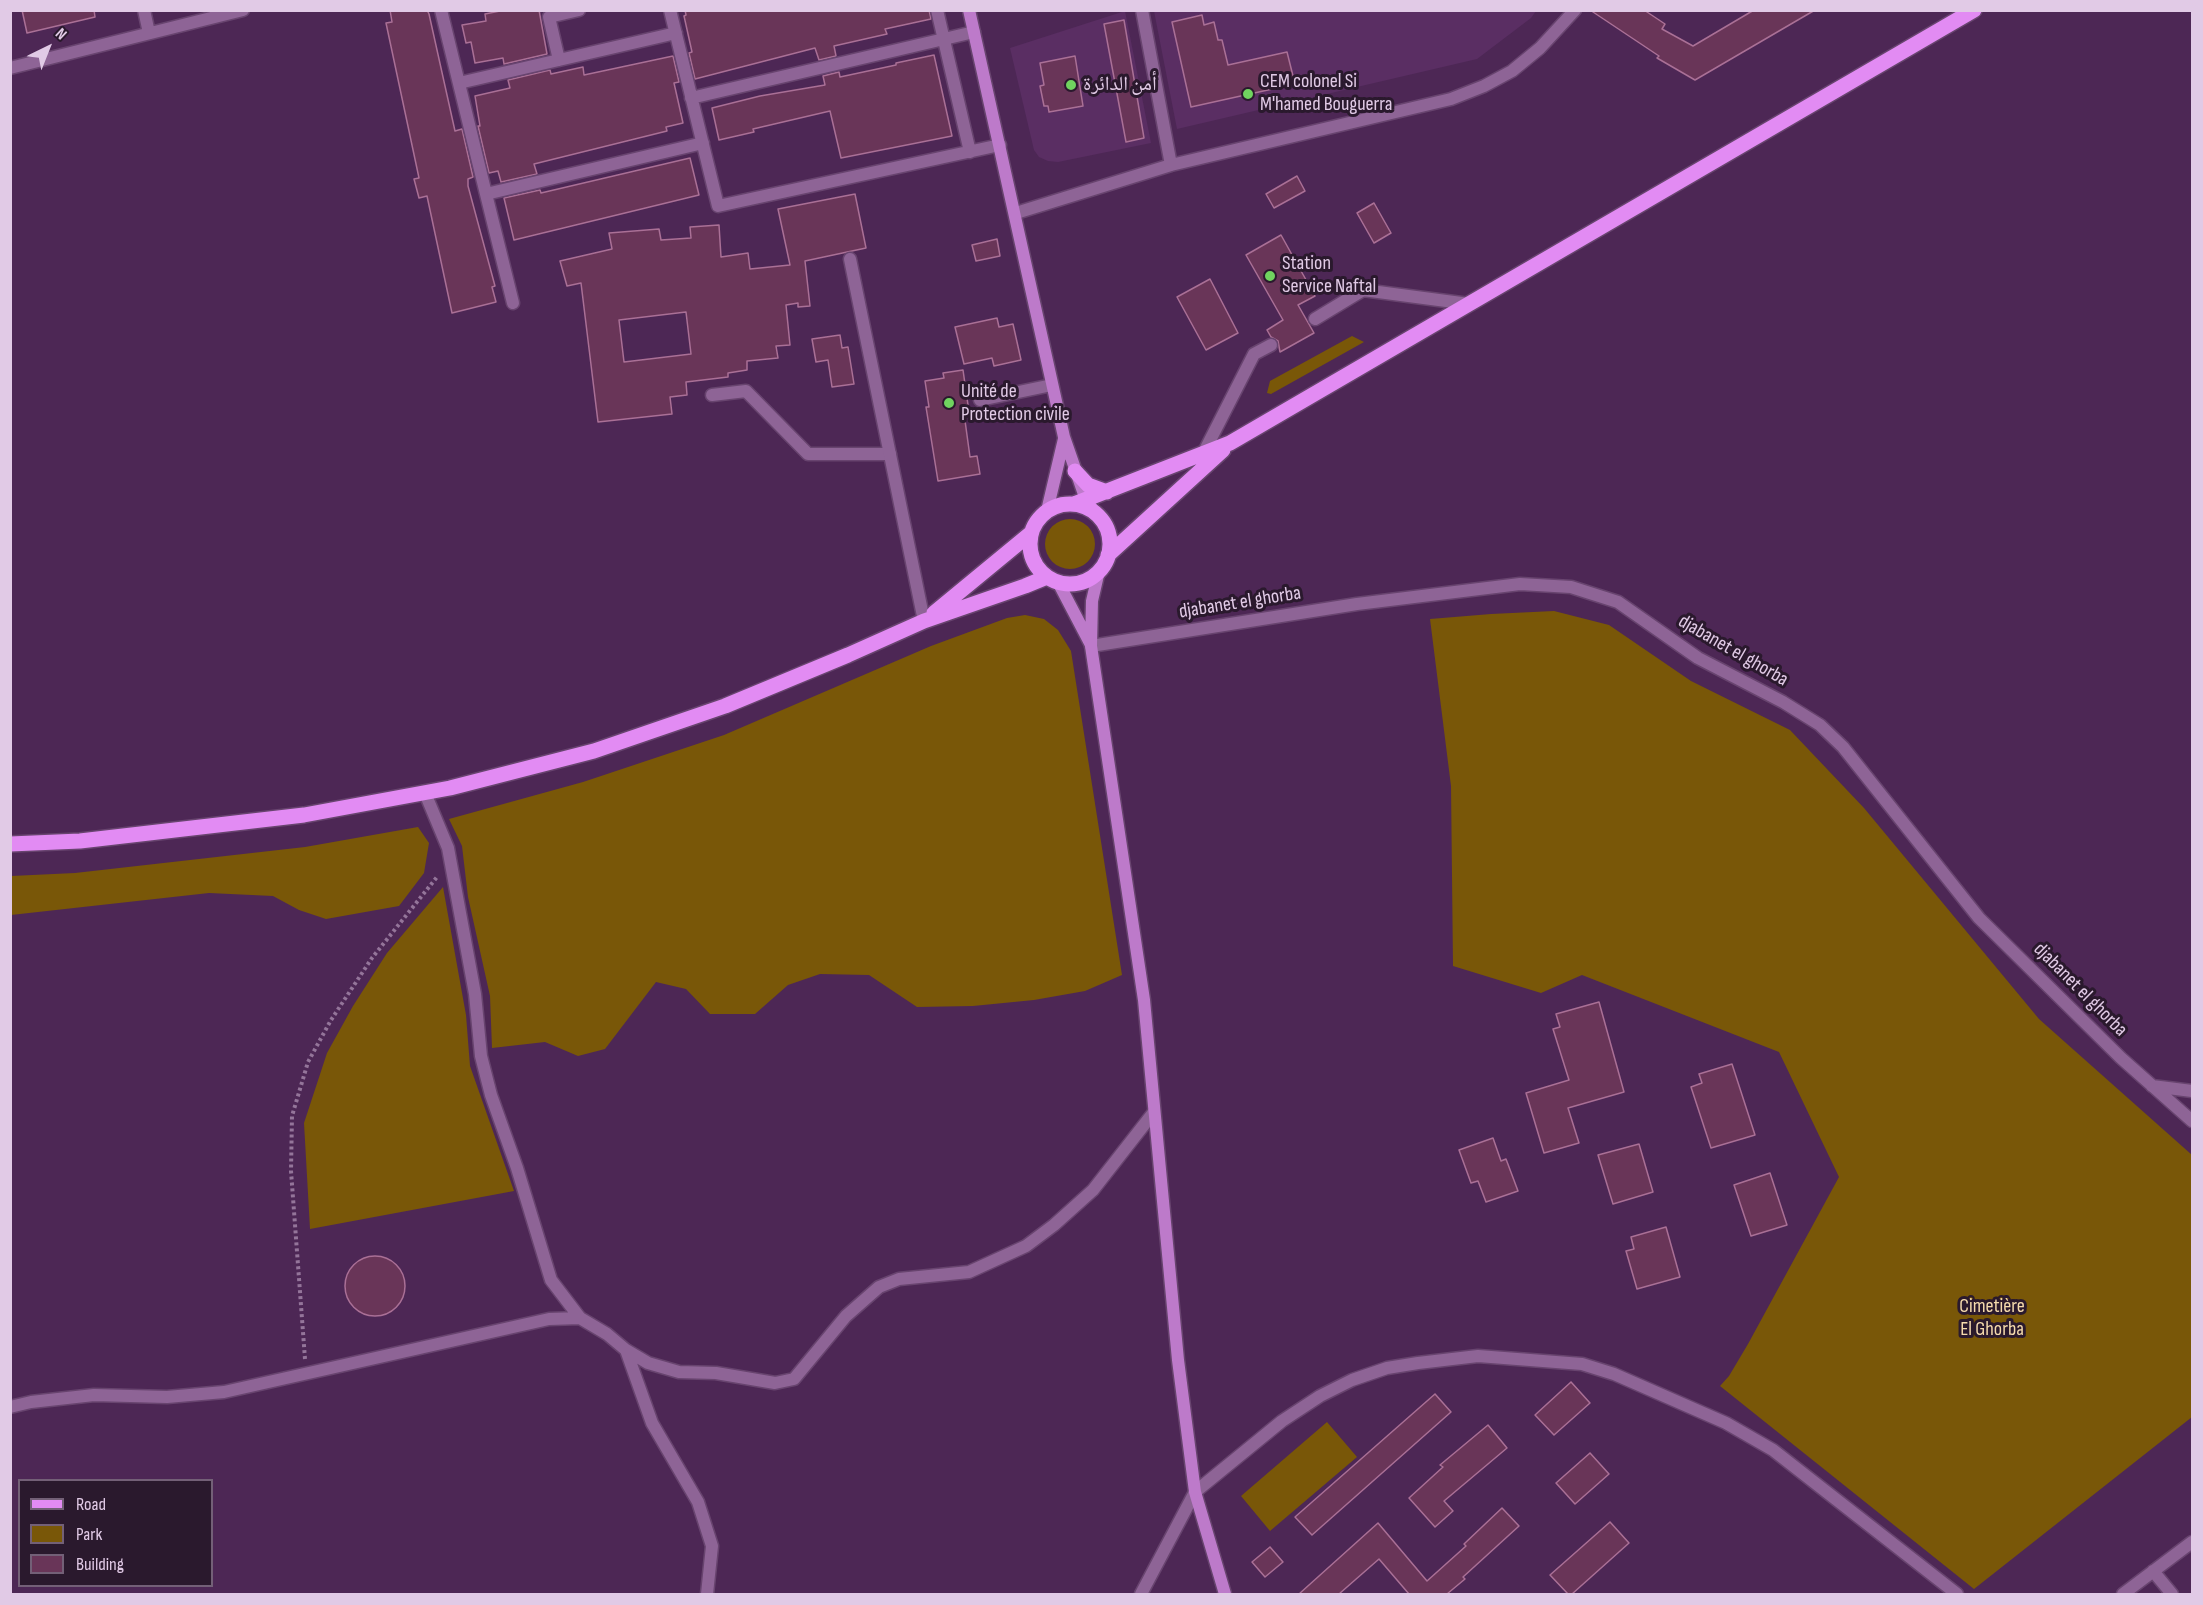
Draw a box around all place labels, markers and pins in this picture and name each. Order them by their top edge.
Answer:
place label: CEM colonel Si M'hamed Bouguerra [1260,70,1392,117]
place label: أمن الدائرة [1083,73,1157,97]
marker: أمن الدائرة [1064,78,1078,92]
marker: CEM colonel Si M'hamed Bouguerra [1241,87,1255,101]
place label: Station Service Naftal [1282,252,1376,299]
marker: Station Service Naftal [1263,269,1277,283]
place label: Unité de Protection civile [961,380,1070,427]
marker: Unité de Protection civile [942,396,956,410]

